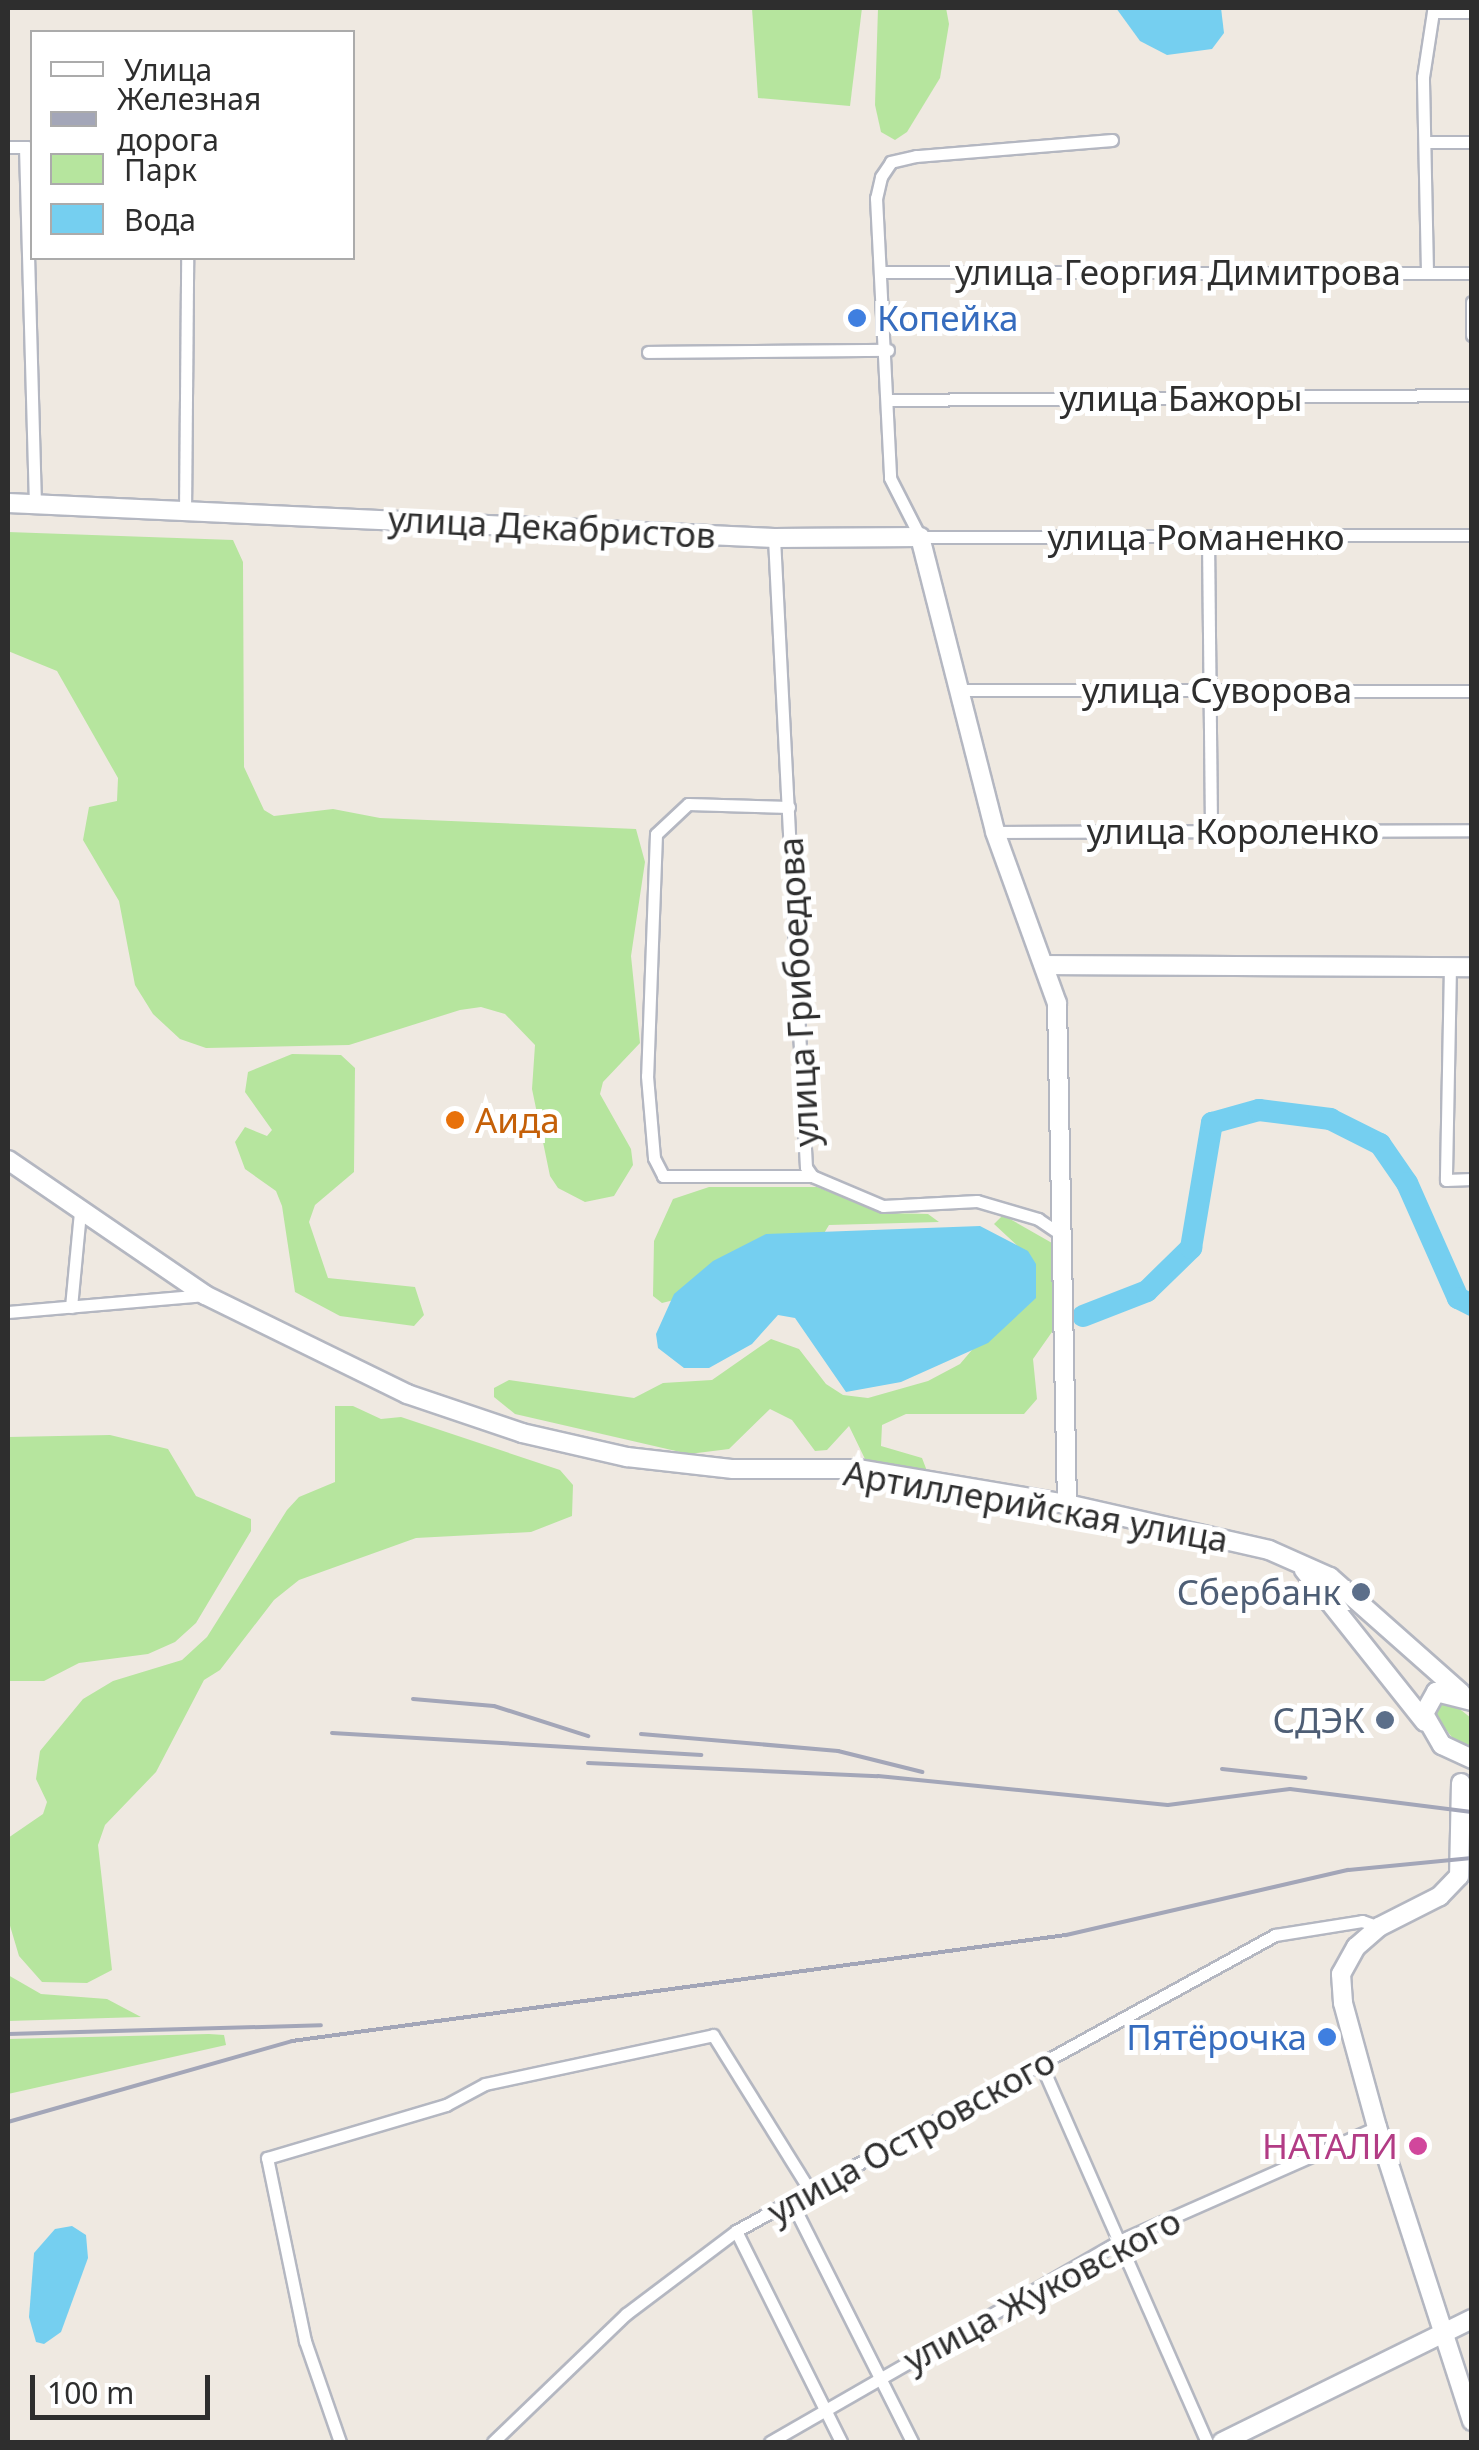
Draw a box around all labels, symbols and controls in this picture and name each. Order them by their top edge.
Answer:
legend [30,30,355,260]
text: Улица [124,49,212,90]
text: Железная дорога [117,78,261,160]
text: Парк [124,149,197,190]
text: Вода [124,199,196,240]
street label: улица Георгия Димитрова [955,251,1401,293]
place label: Копейка [877,297,1019,339]
marker: Копейка [846,307,868,329]
street label: улица Бажоры [1059,377,1303,419]
street label: улица Декабристов [387,497,717,557]
street label: улица Романенко [1047,516,1345,558]
street label: улица Суворова [1082,669,1352,711]
street label: улица Короленко [1087,810,1379,852]
street label: улица Грибоедова [769,836,827,1148]
place label: Аида [475,1099,560,1141]
marker: Аида [444,1109,466,1131]
street label: Артиллерийская улица [841,1451,1231,1561]
place label: Сбербанк [1177,1571,1341,1613]
marker: Сбербанк [1350,1581,1372,1603]
place label: СДЭК [1273,1699,1365,1741]
marker: СДЭК [1374,1709,1396,1731]
place label: Пятёрочка [1126,2016,1307,2058]
marker: Пятёрочка [1316,2026,1338,2048]
street label: улица Островского [760,2040,1062,2232]
place label: НАТАЛИ [1262,2125,1398,2167]
marker: НАТАЛИ [1407,2135,1429,2157]
street label: улица Жуковского [896,2199,1188,2381]
scale bar [35,2355,215,2417]
text: 100 m [47,2372,134,2413]

